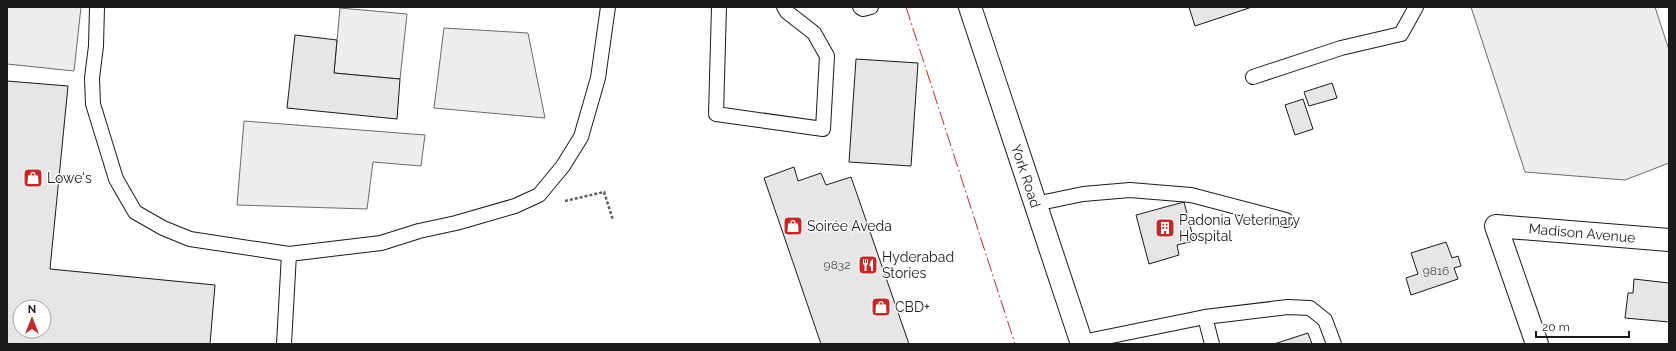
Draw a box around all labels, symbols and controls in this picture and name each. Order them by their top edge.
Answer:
street label: York Road [1008,142,1044,210]
shop icon: Lowe's [22,167,44,189]
place label: Lowe's [47,170,92,186]
place label: Padonia Veterinary Hospital [1179,212,1300,244]
shop icon: Soirée Aveda [782,215,804,237]
building icon: Padonia Veterinary Hospital [1154,217,1176,239]
place label: Soirée Aveda [807,218,892,234]
street label: Madison Avenue [1528,220,1636,246]
place label: Hyderabad Stories [882,249,954,281]
restaurant icon: Hyderabad Stories [857,254,879,276]
house number: 9832 [824,258,850,272]
house number: 9816 [1423,264,1449,278]
shop icon: CBD+ [870,296,892,318]
north arrow [12,299,52,339]
place label: CBD+ [895,299,930,315]
text: N [28,303,36,316]
scale bar [1536,313,1629,339]
text: 20 m [1542,320,1570,334]

